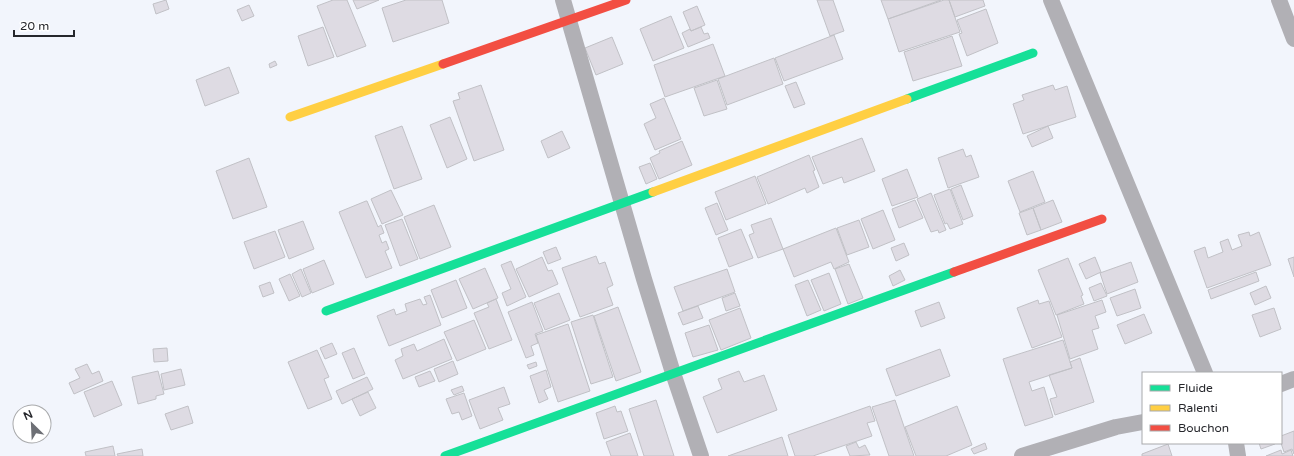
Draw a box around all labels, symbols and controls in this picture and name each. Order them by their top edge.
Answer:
scale bar [14,12,74,38]
text: 20 m [20,19,49,33]
legend [1142,372,1282,444]
text: Fluide [1178,381,1213,395]
text: Ralenti [1178,401,1218,415]
north arrow [12,404,52,444]
text: N [21,408,35,423]
text: Bouchon [1178,421,1229,435]

